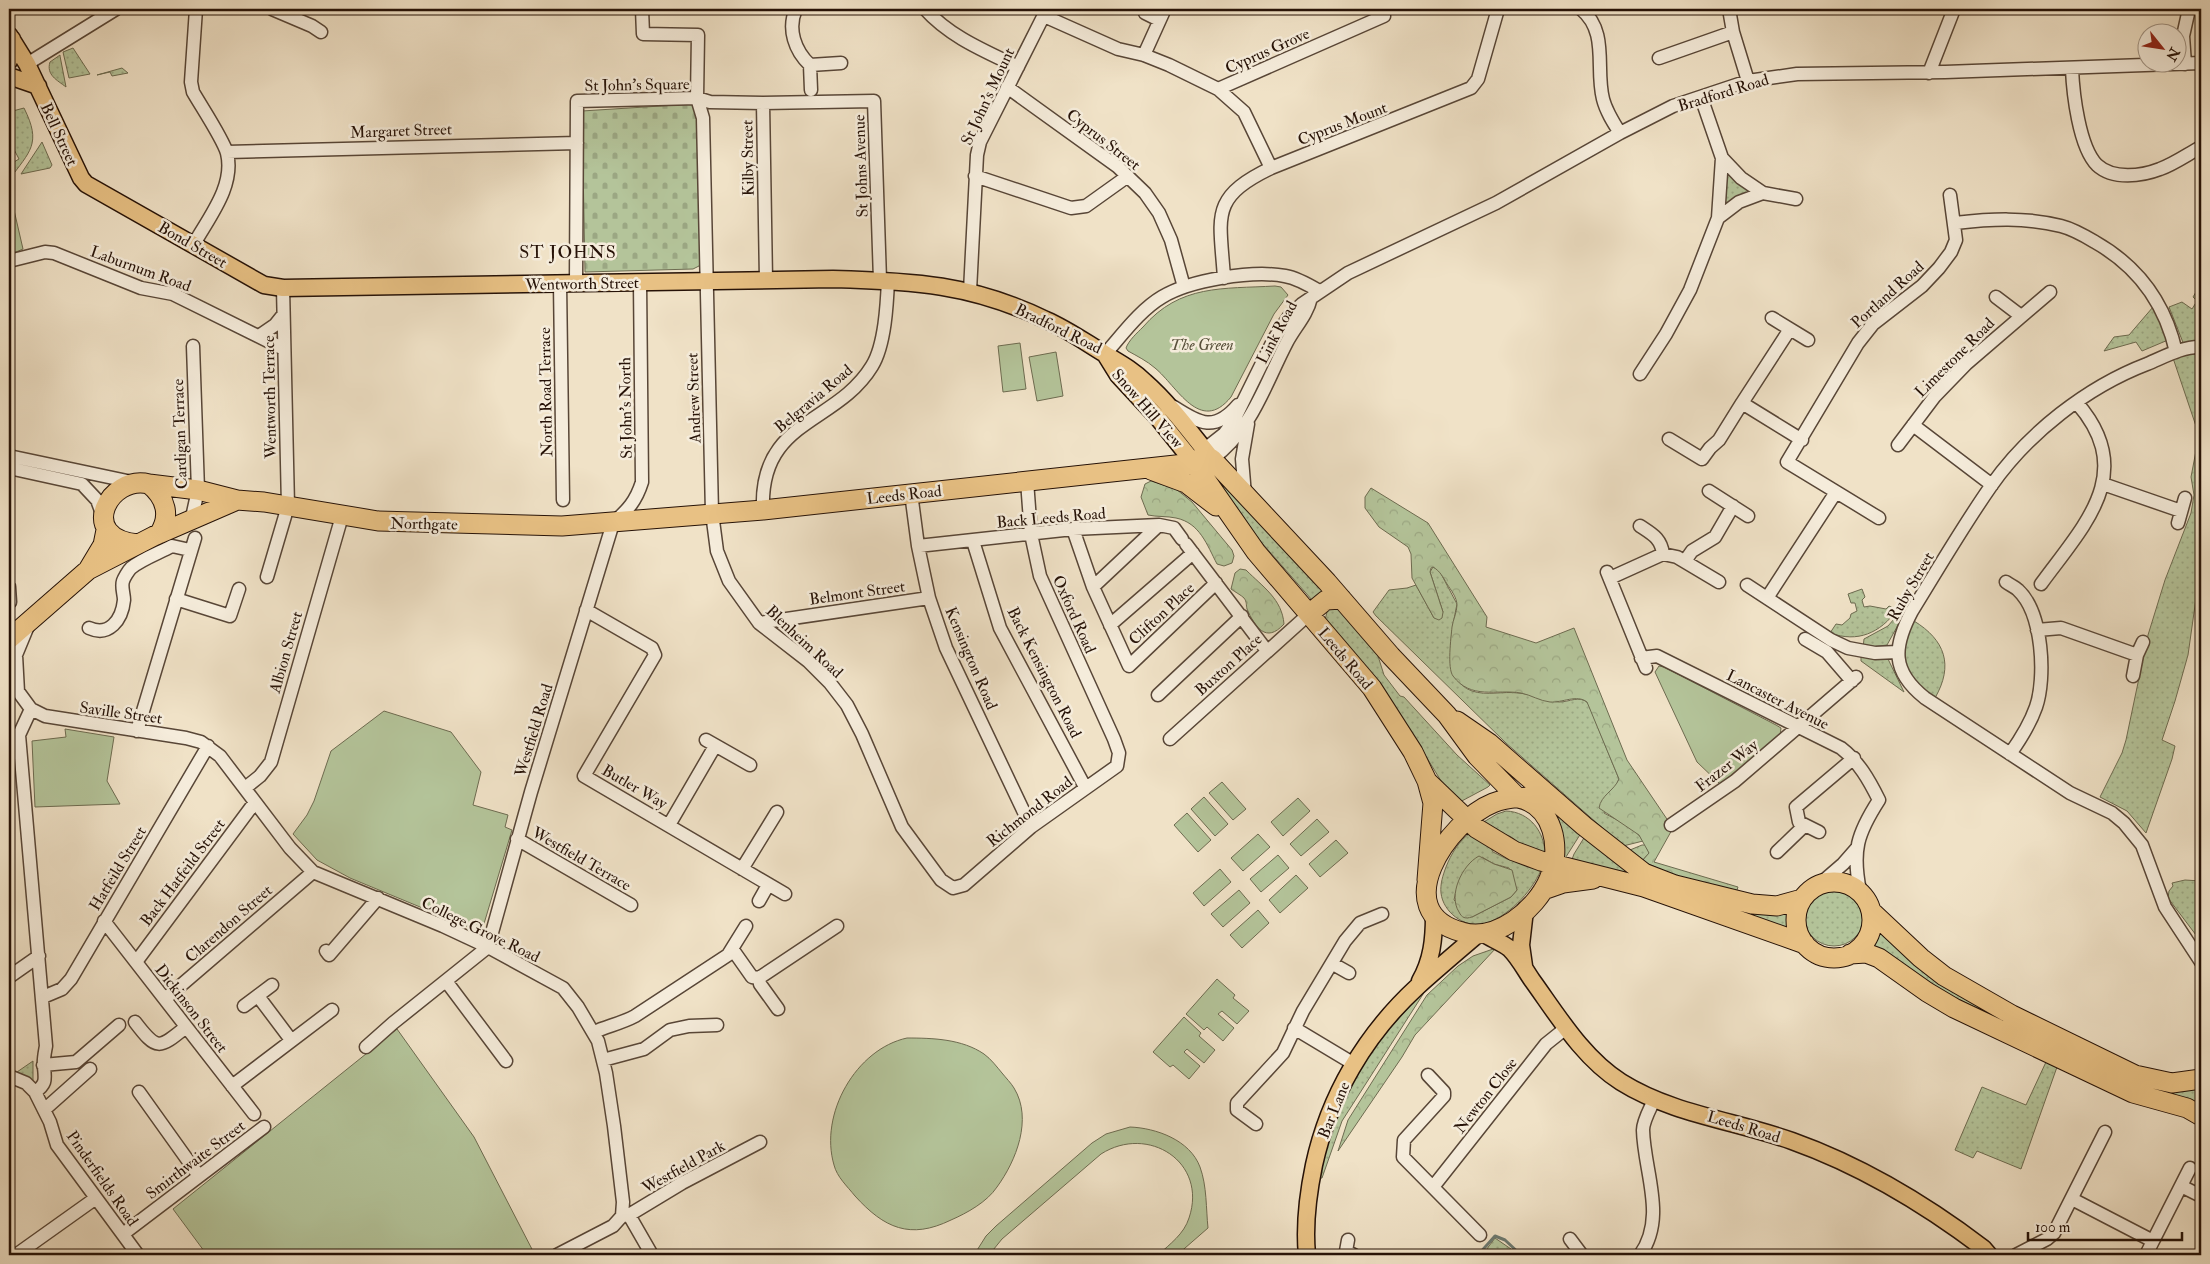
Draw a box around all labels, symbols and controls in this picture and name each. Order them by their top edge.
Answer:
north arrow [2138,22,2188,72]
street label: Cyprus Grove [1222,23,1313,79]
text: N [2162,44,2184,64]
street label: St John's Mount [957,45,1020,149]
street label: Bradford Road [1675,70,1771,116]
street label: St John's Square [584,74,690,97]
street label: Cyprus Mount [1295,98,1390,151]
street label: Bell Street [36,100,82,169]
street label: Cyprus Street [1062,105,1144,176]
street label: St Johns Avenue [849,114,874,218]
street label: Margaret Street [350,119,452,143]
street label: Kilby Street [737,120,759,196]
street label: Bond Street [155,217,230,273]
street label: Laburnum Road [88,241,194,296]
district label: ST JOHNS [519,241,617,264]
street label: Portland Road [1847,257,1928,333]
street label: Wentworth Street [524,273,639,295]
street label: Link Road [1252,297,1302,367]
street label: Bradford Road [1012,299,1105,359]
street label: Limestone Road [1911,313,1999,402]
street label: North Road Terrace [535,327,557,457]
street label: Wentworth Terrace [259,335,281,460]
park label: The Green [1170,335,1234,355]
street label: Andrew Street [682,352,706,445]
street label: St John's North [615,356,638,459]
street label: Belgravia Road [770,360,857,437]
street label: Snow Hill View [1107,365,1188,453]
street label: Cardigan Terrace [168,378,192,490]
street label: Leeds Road [866,481,943,509]
street label: Back Leeds Road [996,503,1107,533]
street label: Northgate [390,513,458,535]
street label: Ruby Street [1883,548,1939,625]
street label: Oxford Road [1048,572,1100,657]
street label: Belmont Street [808,576,906,610]
street label: Clifton Place [1125,578,1199,649]
street label: Blenheim Road [762,601,847,683]
street label: Kensington Road [940,604,1002,713]
street label: Back Kensington Road [1002,604,1086,741]
street label: Albion Street [264,609,307,696]
street label: Leeds Road [1313,623,1377,694]
street label: Buxton Place [1191,629,1267,700]
street label: Lancaster Avenue [1723,665,1832,734]
street label: Westfield Road [510,681,558,780]
street label: Saville Street [78,697,163,729]
street label: Frazer Way [1691,734,1763,797]
street label: Butler Way [598,760,672,814]
street label: Richmond Road [983,772,1077,852]
street label: Back Hatfeild Street [136,815,230,930]
street label: Westfield Terrace [528,822,635,895]
street label: Hatfeild Street [85,823,151,914]
street label: Clarendon Street [181,880,276,967]
street label: College Grove Road [418,893,543,967]
street label: Dickinson Street [150,960,232,1057]
street label: Newton Close [1450,1054,1522,1137]
street label: Bar Lane [1314,1079,1354,1142]
street label: Leeds Road [1705,1106,1783,1148]
street label: Smirthwaite Street [142,1116,249,1204]
street label: Pinderfields Road [62,1127,143,1230]
street label: Westfield Park [637,1136,729,1198]
scale bar [2028,1209,2181,1241]
text: 100 m [2035,1218,2071,1237]

